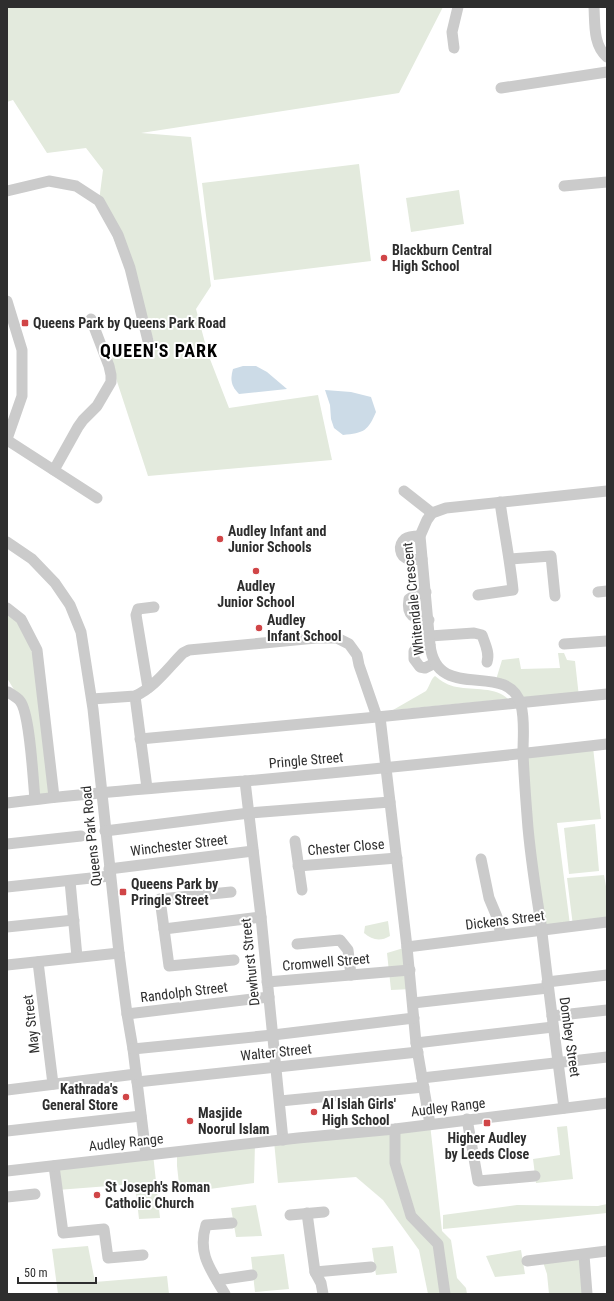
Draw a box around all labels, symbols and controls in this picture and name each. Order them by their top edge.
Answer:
place label: Blackburn Central High School [392,242,492,274]
marker: Blackburn Central High School [379,253,389,263]
place label: Queens Park by Queens Park Road [33,315,226,331]
marker: Queens Park by Queens Park Road [20,318,30,328]
district label: QUEEN'S PARK [100,340,218,361]
place label: Audley Infant and Junior Schools [228,523,326,555]
marker: Audley Infant and Junior Schools [215,534,225,544]
street label: Whitendale Crescent [399,542,427,656]
marker: Audley Junior School [251,566,261,576]
place label: Audley Junior School [217,578,295,610]
place label: Audley Infant School [267,612,342,644]
marker: Audley Infant School [254,623,264,633]
street label: Pringle Street [268,749,344,771]
street label: Queens Park Road [78,785,104,887]
street label: Winchester Street [129,831,229,859]
street label: Chester Close [307,836,385,858]
place label: Queens Park by Pringle Street [131,876,219,908]
marker: Queens Park by Pringle Street [118,887,128,897]
street label: Dickens Street [465,907,545,933]
street label: Dewhurst Street [237,917,263,1007]
street label: Cromwell Street [282,950,370,974]
street label: Randolph Street [139,979,229,1005]
street label: May Street [19,994,43,1054]
street label: Dombey Street [556,996,584,1078]
street label: Walter Street [240,1040,312,1064]
place label: Kathrada's General Store [42,1081,118,1113]
marker: Kathrada's General Store [121,1092,131,1102]
street label: Audley Range [410,1094,487,1119]
place label: Al Islah Girls' High School [322,1096,396,1128]
place label: Masjide Noorul Islam [198,1105,269,1137]
marker: Al Islah Girls' High School [309,1107,319,1117]
marker: Masjide Noorul Islam [185,1116,195,1126]
marker: Higher Audley by Leeds Close [482,1118,492,1128]
street label: Audley Range [88,1130,164,1154]
place label: Higher Audley by Leeds Close [445,1130,530,1162]
place label: St Joseph's Roman Catholic Church [105,1179,210,1211]
marker: St Joseph's Roman Catholic Church [92,1190,102,1200]
scale bar [18,1259,96,1285]
text: 50 m [24,1266,48,1280]

